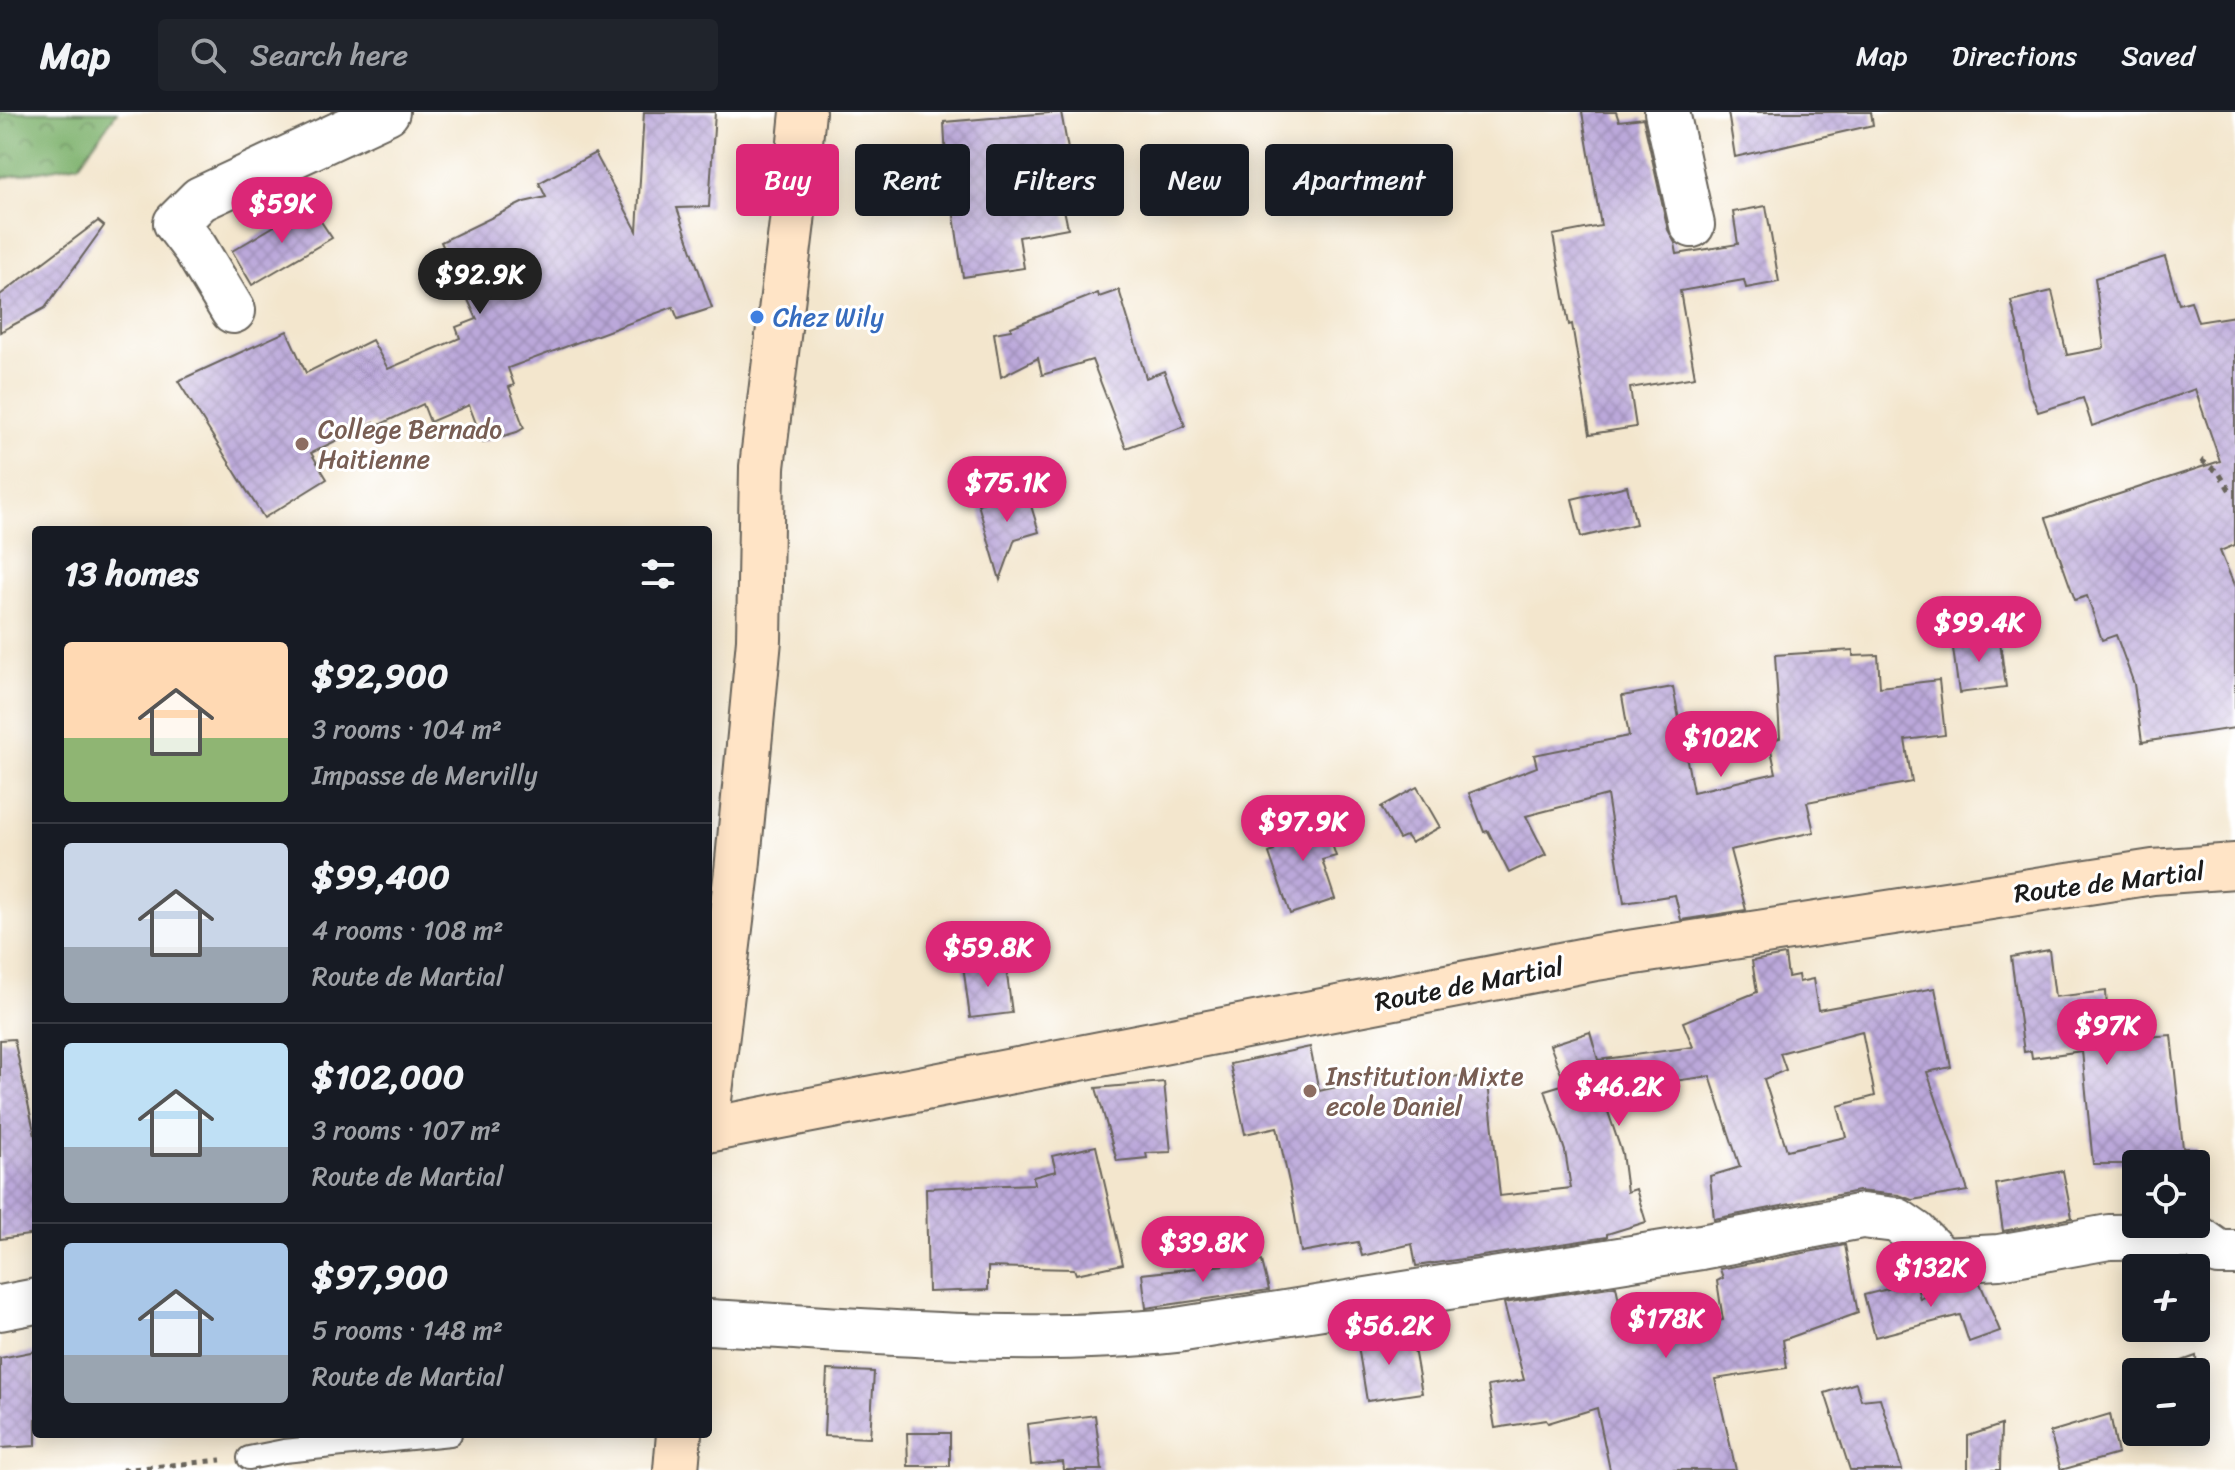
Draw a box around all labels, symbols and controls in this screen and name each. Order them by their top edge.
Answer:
search box [158,19,718,91]
text: Map [40,22,110,89]
text: Search here [250,28,408,82]
text: Map [1856,31,1908,80]
text: Directions [1952,31,2077,80]
text: Saved [2121,31,2195,80]
icon: search [186,33,230,77]
chip: Buy [736,144,839,216]
chip: Rent [855,144,970,216]
chip: Filters [986,144,1124,216]
chip: New [1140,144,1249,216]
chip: Apartment [1265,144,1453,216]
pin: $59K [235,177,329,245]
text: $59K [249,180,315,226]
pin: $92.9K [415,248,545,316]
text: $92.9K [436,251,524,297]
place label: Chez Wily [773,294,884,340]
marker: Chez Wily [748,308,766,326]
place label: College Bernado Haitienne [318,406,502,482]
marker: College Bernado Haitienne [293,435,311,453]
pin: $75.1K [942,456,1072,524]
text: $75.1K [965,459,1049,505]
text: 13 homes [64,544,199,604]
icon: filters [636,552,680,596]
pin: $99.4K [1914,596,2044,664]
text: $99.4K [1934,599,2024,645]
text: $92,900 [312,646,448,706]
icon: home [128,674,224,770]
text: 3 rooms · 104 m² [312,706,502,752]
pin: $102K [1665,711,1777,779]
text: $102K [1683,714,1759,760]
text: Impasse de Mervilly [312,752,538,798]
pin: $97.9K [1238,795,1368,863]
text: $97.9K [1259,798,1347,844]
text: $99,400 [312,847,450,907]
street label: Route de Martial [2011,847,2207,916]
icon: home [128,875,224,971]
text: 4 rooms · 108 m² [312,907,503,953]
pin: $59.8K [923,921,1053,989]
text: $59.8K [944,924,1032,970]
street label: Route de Martial [1371,943,1568,1025]
text: Route de Martial [312,953,503,999]
pin: $97K [2060,999,2154,1067]
text: $97K [2075,1002,2139,1048]
text: $102,000 [312,1047,464,1107]
place label: Institution Mixte ecole Daniel [1325,1053,1524,1129]
pin: $46.2K [1554,1060,1684,1128]
text: $46.2K [1575,1063,1663,1109]
icon: home [128,1075,224,1171]
marker: Institution Mixte ecole Daniel [1301,1082,1319,1100]
text: 3 rooms · 107 m² [312,1107,501,1153]
map controls [2122,1150,2210,1446]
button: locate [2122,1150,2210,1238]
text: Route de Martial [312,1153,503,1199]
pin: $39.8K [1138,1216,1268,1284]
text: $39.8K [1159,1219,1247,1265]
pin: $132K [1875,1241,1987,1309]
text: $132K [1894,1244,1968,1290]
text: $97,900 [312,1247,448,1307]
button: + [2122,1254,2210,1342]
icon: home [128,1275,224,1371]
pin: $178K [1610,1292,1722,1360]
text: $178K [1629,1295,1703,1341]
pin: $56.2K [1324,1299,1454,1367]
text: $56.2K [1346,1302,1432,1348]
text: 5 rooms · 148 m² [312,1307,503,1353]
text: Route de Martial [312,1353,503,1399]
button: − [2122,1358,2210,1446]

